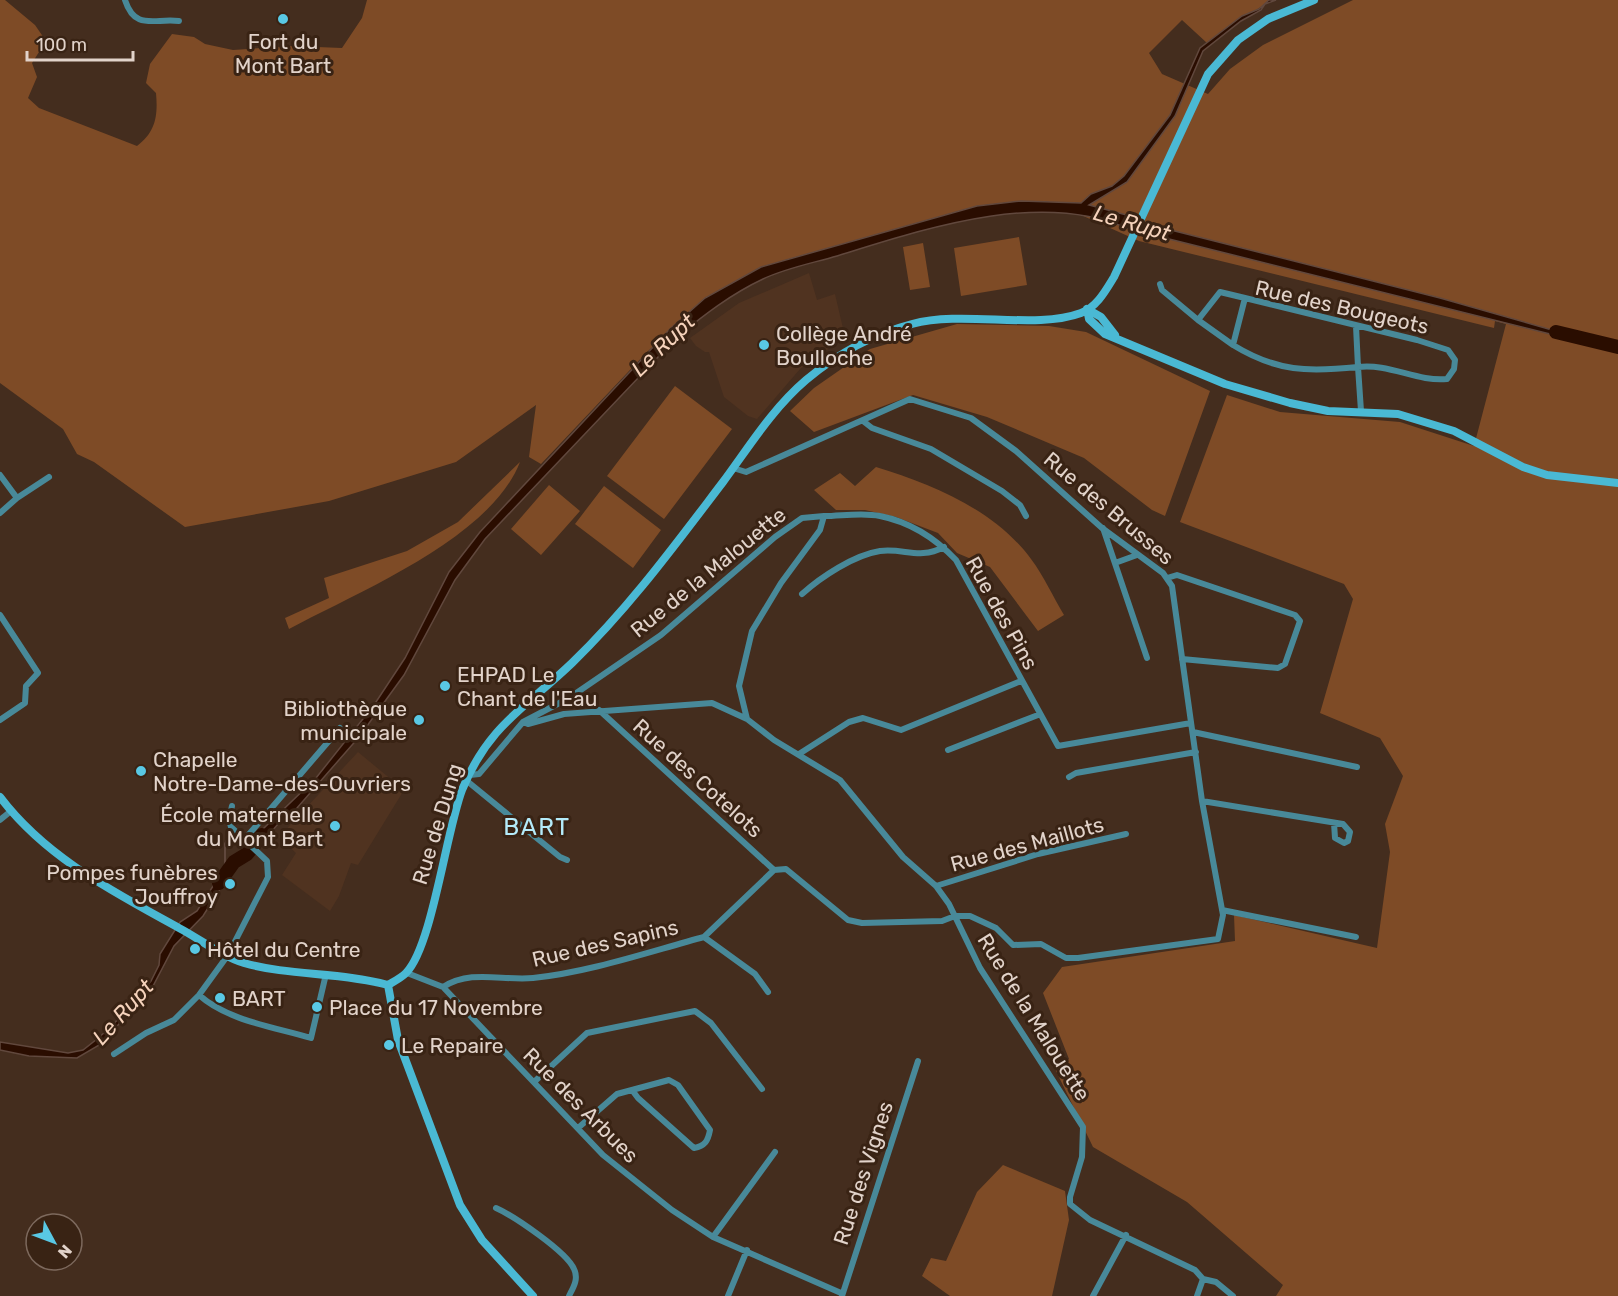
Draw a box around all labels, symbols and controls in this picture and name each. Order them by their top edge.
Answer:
marker: Fort du Mont Bart [276,12,290,26]
scale bar [27,24,134,62]
place label: Fort du Mont Bart [235,29,331,78]
text: 100 m [36,34,87,56]
water label: Le Rupt [1090,199,1174,247]
street label: Rue des Bougeots [1253,275,1431,339]
water label: Le Rupt [625,308,701,382]
place label: Collège André Boulloche [776,321,912,370]
marker: Collège André Boulloche [757,338,771,352]
street label: Rue des Brusses [1039,446,1179,570]
street label: Rue de la Malouette [625,502,791,642]
street label: Rue des Pins [961,552,1043,674]
place label: EHPAD Le Chant de l'Eau [457,662,597,711]
marker: EHPAD Le Chant de l'Eau [438,679,452,693]
place label: Bibliothèque municipale [284,696,407,745]
marker: Bibliothèque municipale [412,713,426,727]
street label: Rue des Cotelots [628,713,768,843]
place label: Chapelle Notre-Dame-des-Ouvriers [153,747,411,796]
street label: Rue de Dung [407,761,467,887]
marker: Chapelle Notre-Dame-des-Ouvriers [134,764,148,778]
place label: École maternelle du Mont Bart [160,802,323,851]
street label: Rue des Maillots [948,811,1106,877]
district label: BART [503,813,571,841]
marker: École maternelle du Mont Bart [328,819,342,833]
place label: Pompes funèbres Jouffroy [46,860,218,909]
marker: Pompes funèbres Jouffroy [223,877,237,891]
street label: Rue des Sapins [530,914,680,972]
street label: Rue de la Malouette [972,929,1096,1105]
place label: Hôtel du Centre [207,937,361,962]
marker: Hôtel du Centre [188,942,202,956]
water label: Le Rupt [87,973,160,1050]
place label: BART [232,986,286,1011]
marker: BART [213,991,227,1005]
place label: Place du 17 Novembre [329,995,543,1020]
marker: Place du 17 Novembre [310,1000,324,1014]
place label: Le Repaire [401,1033,504,1058]
marker: Le Repaire [382,1038,396,1052]
street label: Rue des Arbues [518,1042,644,1168]
street label: Rue des Vignes [828,1098,898,1248]
north arrow [24,1212,84,1272]
text: N [54,1241,76,1262]

